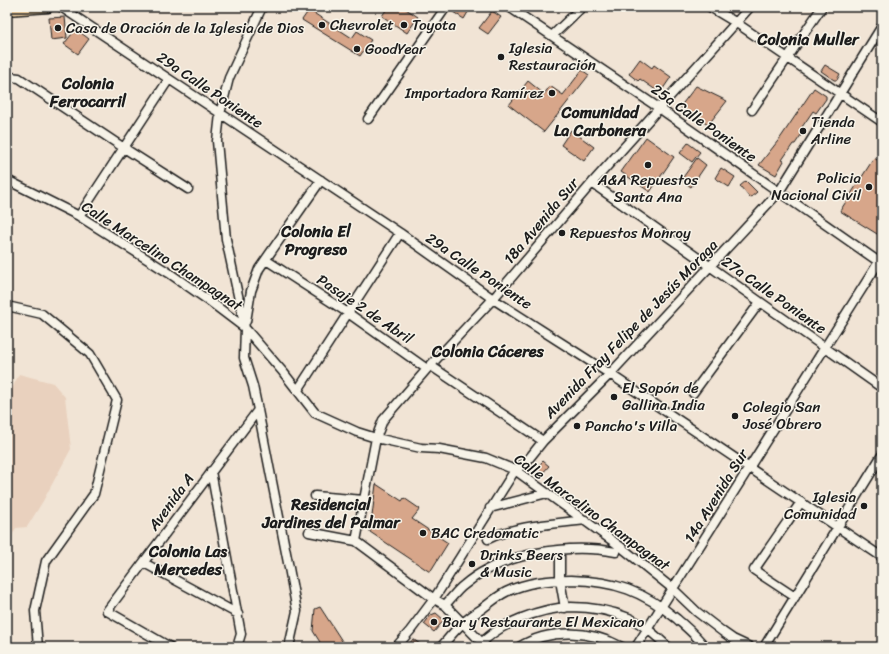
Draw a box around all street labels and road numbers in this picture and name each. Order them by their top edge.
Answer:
street label: 29a Calle Poniente [151,45,269,136]
street label: 25a Calle Poniente [646,77,763,169]
street label: 18a Avenida Sur [497,171,586,270]
street label: Calle Marcelino Champagnat [76,194,249,319]
street label: 29a Calle Poniente [420,226,538,317]
street label: Avenida Fray Felipe de Jesús Moraga [537,233,725,426]
street label: 27a Calle Poniente [716,249,832,341]
street label: Pasaje 2 de Abril [311,267,419,351]
street label: 14a Avenida Sur [677,443,756,548]
street label: Calle Marcelino Champagnat [508,446,676,578]
street label: Avenida A [141,468,201,537]

